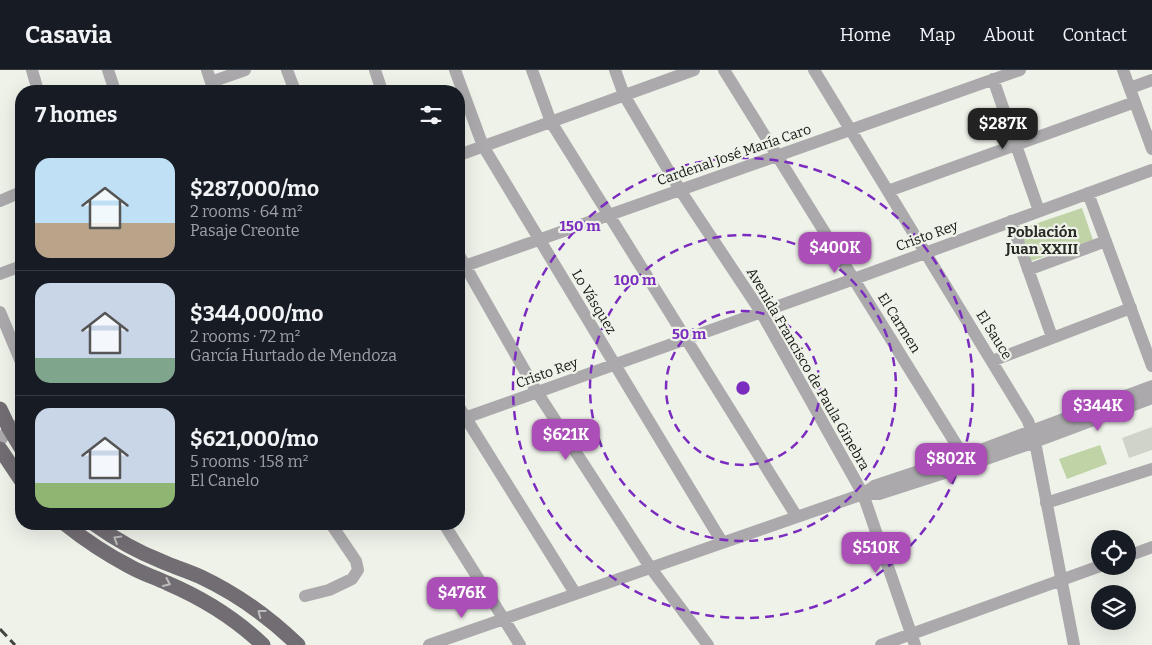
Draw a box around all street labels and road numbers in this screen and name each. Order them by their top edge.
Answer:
street label: Cardenal José María Caro [655,121,813,189]
street label: Cristo Rey [894,217,961,255]
street label: Avenida Francisco de Paula Ginebra [743,265,873,474]
street label: Lo Vásquez [568,267,620,338]
street label: El Carmen [874,290,924,356]
street label: El Sauce [972,307,1016,363]
street label: Cristo Rey [514,354,581,392]

